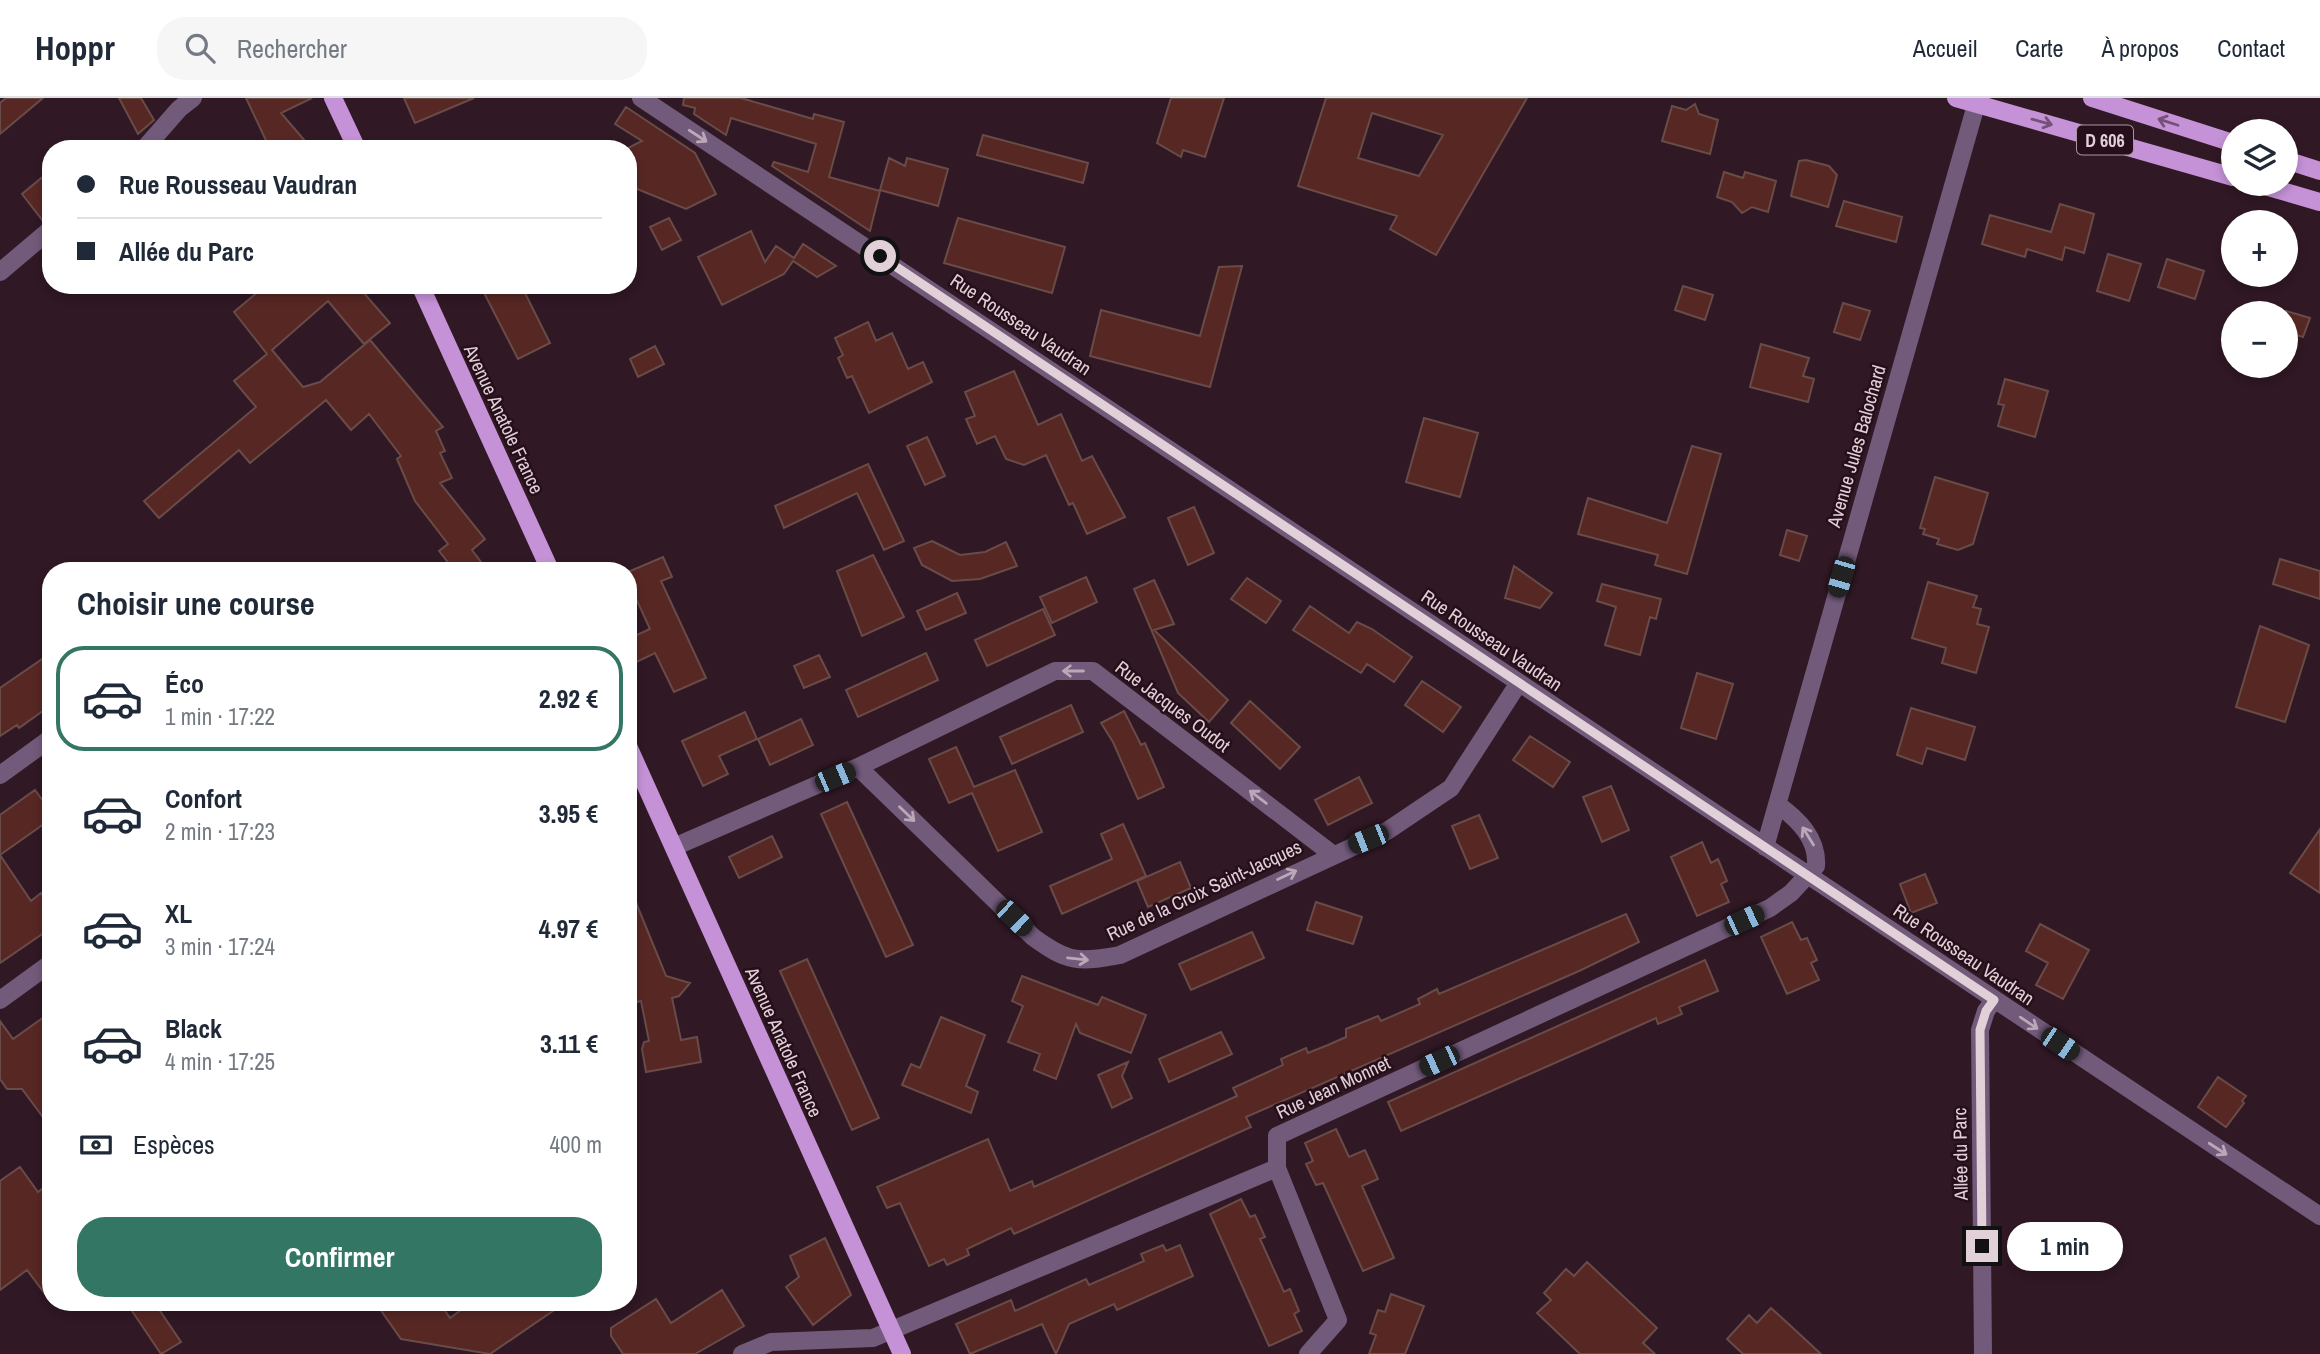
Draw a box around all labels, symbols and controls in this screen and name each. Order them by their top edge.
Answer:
search box [157,17,647,80]
text: Hoppr [35,26,115,70]
icon: search [181,29,219,67]
text: Rechercher [237,31,347,66]
text: Accueil [1913,32,1977,64]
text: Carte [2015,32,2063,64]
text: À propos [2101,32,2179,64]
text: Contact [2217,32,2285,64]
one-way arrow [2157,115,2179,128]
one-way arrow [2030,117,2052,130]
map controls [2221,119,2298,378]
button: layers [2221,119,2298,196]
road number: D 606 [2077,126,2133,154]
one-way arrow [688,128,707,143]
text: Rue Rousseau Vaudran [119,167,357,202]
button: + [2221,210,2298,287]
text: Allée du Parc [119,234,254,269]
route start [864,240,896,272]
street label: Rue Rousseau Vaudran [945,267,1097,381]
button: − [2221,301,2298,378]
street label: Avenue Anatole France [458,339,550,498]
street label: Avenue Jules Balochard [1820,362,1892,531]
car [1826,554,1857,600]
text: Choisir une course [77,582,315,625]
street label: Rue Rousseau Vaudran [1416,583,1568,697]
street label: Rue Jacques Oudot [1110,654,1236,758]
one-way arrow [1062,664,1085,678]
text: Éco [165,666,204,701]
icon: car [81,667,144,730]
text: 2.92 € [539,681,598,716]
text: 1 min · 17:22 [165,701,275,732]
car [812,759,859,795]
text: Confort [165,781,242,816]
icon: car [81,782,144,845]
one-way arrow [1249,790,1268,805]
text: 3.95 € [539,796,598,831]
one-way arrow [899,806,916,823]
text: 2 min · 17:23 [165,816,275,847]
car [1345,821,1392,857]
one-way arrow [1801,827,1815,847]
street label: Rue de la Croix Saint-Jacques [1102,833,1306,947]
one-way arrow [1276,868,1297,881]
text: XL [165,896,192,931]
car [992,896,1037,940]
icon: car [81,897,144,960]
street label: Rue Rousseau Vaudran [1888,897,2040,1011]
car [1721,902,1768,938]
text: 4.97 € [539,911,598,946]
text: 3 min · 17:24 [165,931,275,962]
one-way arrow [1067,952,1089,965]
street label: Avenue Anatole France [739,962,829,1121]
text: Black [165,1011,222,1046]
icon: car [81,1012,144,1075]
one-way arrow [2019,1016,2038,1030]
car [2037,1024,2084,1064]
text: 3.11 € [540,1026,598,1061]
car [1416,1043,1463,1079]
text: 4 min · 17:25 [165,1046,275,1077]
street label: Rue Jean Monnet [1272,1049,1395,1125]
street label: Allée du Parc [1946,1107,1974,1202]
icon: cash [77,1126,115,1164]
text: Espèces [133,1127,215,1162]
text: 400 m [550,1129,602,1160]
one-way arrow [2208,1142,2227,1157]
button: Confirmer [77,1217,602,1297]
callout: 1 min [2007,1222,2122,1270]
route end [1966,1230,1998,1262]
text: 1 min [2040,1231,2090,1262]

